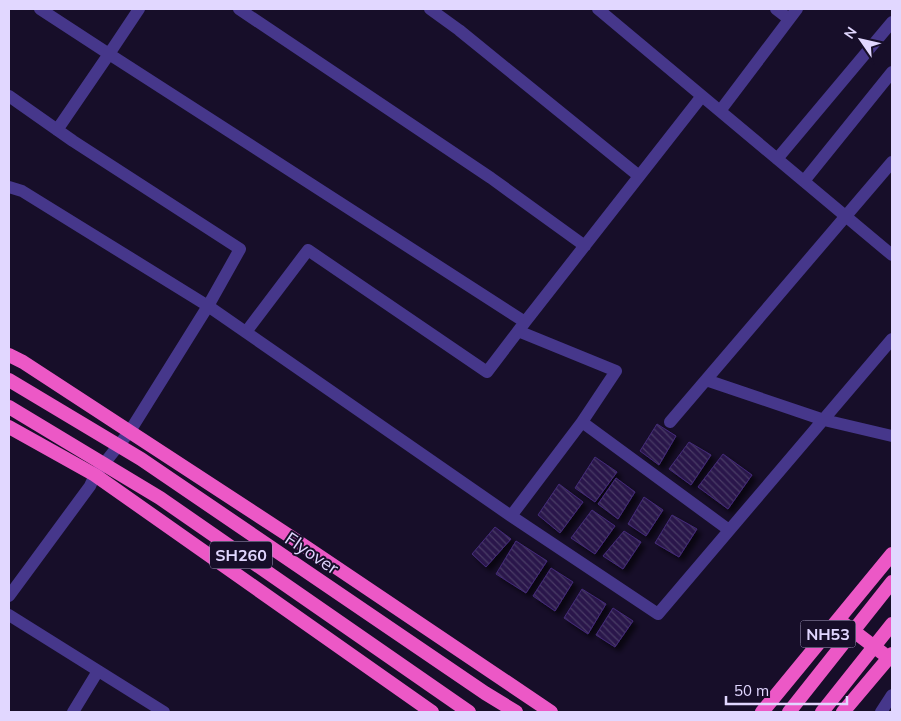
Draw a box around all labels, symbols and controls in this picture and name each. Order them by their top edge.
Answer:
north arrow [836,15,886,65]
text: N [840,23,861,42]
street label: Flyover [281,527,344,579]
road number: SH260 [210,542,272,568]
road number: NH53 [800,620,856,648]
scale bar [726,674,847,706]
text: 50 m [734,681,769,700]

